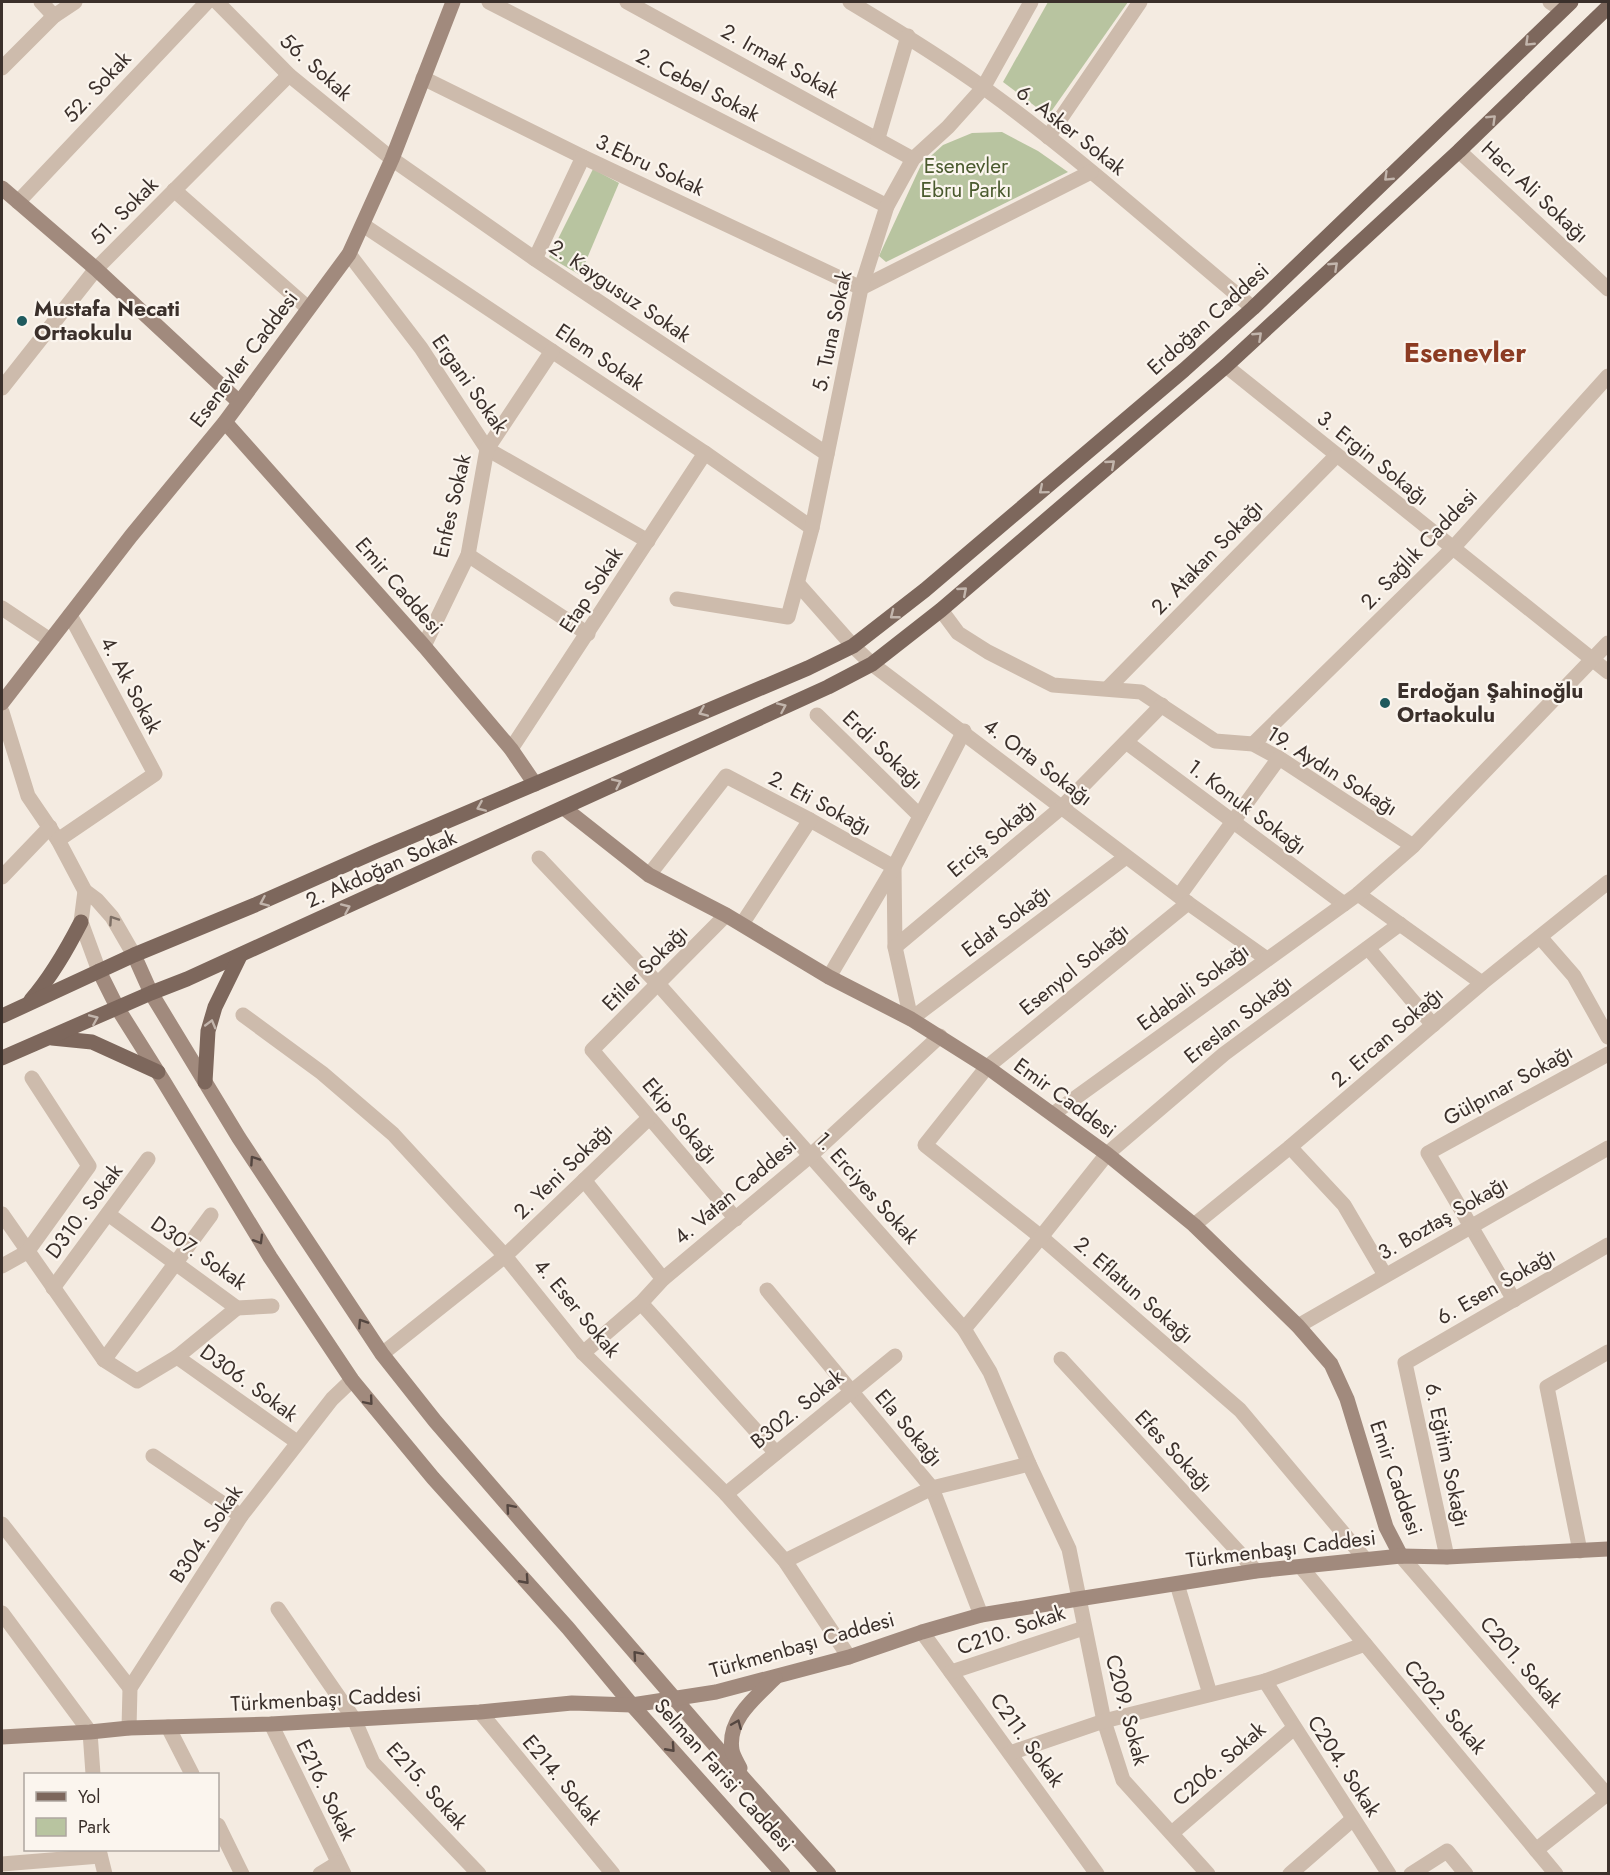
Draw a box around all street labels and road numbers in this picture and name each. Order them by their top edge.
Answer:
street label: 2. Irmak Sokak [716,16,845,106]
street label: 56. Sokak [273,26,359,108]
street label: 2. Cebel Sokak [631,41,766,129]
street label: 52. Sokak [56,44,138,129]
street label: 6. Asker Sokak [1010,78,1133,183]
street label: 3.Ebru Sokak [591,127,710,204]
street label: Hacı Ali Sokağı [1475,134,1595,250]
street label: 51. Sokak [83,170,165,252]
street label: 2. Kaygusuz Sokak [543,232,698,350]
street label: Erdoğan Caddesi [1140,256,1276,382]
street label: 5. Tuna Sokak [805,267,860,394]
street label: Esenevler Caddesi [183,285,305,433]
street label: Elem Sokak [550,316,651,398]
street label: Ergani Sokak [425,328,516,440]
street label: 3. Ergin Sokağı [1310,403,1436,513]
street label: Enfes Sokak [425,450,479,561]
street label: 2. Sağlık Caddesi [1354,482,1484,616]
street label: 2. Atakan Sokağı [1144,493,1270,621]
street label: Emir Caddesi [348,531,450,641]
street label: Etap Sokak [552,541,630,639]
street label: 4. Ak Sokak [93,631,169,739]
street label: Erdi Sokağı [836,704,930,796]
street label: 4. Orta Sokağı [977,711,1099,813]
street label: 19. Aydın Sokağı [1261,719,1403,823]
street label: 1. Konuk Sokağı [1181,752,1313,862]
street label: 2. Eti Sokağı [763,763,877,843]
street label: Erciş Sokağı [941,792,1043,884]
street label: 2. Akdoğan Sokak [301,822,462,916]
street label: Edat Sokağı [955,878,1057,964]
street label: Esenyol Sokağı [1013,915,1135,1023]
street label: Etiler Sokağı [595,918,695,1018]
street label: Edabali Sokağı [1131,936,1255,1038]
street label: Ereslan Sokağı [1178,967,1298,1071]
street label: 2. Ercan Sokağı [1324,980,1450,1094]
street label: Gülpınar Sokağı [1438,1037,1578,1133]
street label: Emir Caddesi [1008,1051,1122,1145]
street label: Ekip Sokağı [635,1071,725,1171]
street label: 2. Yeni Sokağı [507,1116,619,1226]
street label: 1. Erciyes Sokak [808,1125,926,1251]
street label: 4. Vatan Caddesi [667,1131,803,1251]
street label: D310. Sokak [38,1157,130,1265]
street label: 3. Boztaş Sokağı [1372,1169,1514,1267]
street label: D307. Sokak [145,1209,254,1298]
street label: 2. Eflatun Sokağı [1067,1229,1201,1351]
street label: 6. Esen Sokağı [1431,1240,1561,1332]
street label: 4. Eser Sokak [527,1252,628,1364]
street label: D306. Sokak [194,1337,305,1429]
street label: B302. Sokak [744,1362,851,1456]
street label: 6. Eğitim Sokağı [1417,1380,1477,1530]
street label: Ela Sokağı [868,1383,950,1473]
street label: Efes Sokağı [1128,1403,1220,1499]
street label: Emir Caddesi [1362,1416,1430,1540]
street label: B304. Sokak [162,1478,250,1589]
street label: Türkmenbaşı Caddesi [1184,1522,1378,1576]
street label: C210. Sokak [953,1597,1070,1663]
street label: Türkmenbaşı Caddesi [706,1604,898,1686]
street label: C201. Sokak [1473,1610,1570,1715]
street label: C209. Sokak [1098,1651,1156,1770]
street label: C202. Sokak [1397,1653,1494,1761]
street label: Türkmenbaşı Caddesi [230,1679,422,1719]
street label: C211. Sokak [983,1687,1072,1794]
street label: Selman Farisi Caddesi [647,1692,801,1858]
street label: C204. Sokak [1300,1709,1388,1823]
street label: C206. Sokak [1166,1714,1273,1813]
street label: E214. Sokak [515,1728,609,1832]
street label: E216. Sokak [289,1734,364,1846]
street label: E215. Sokak [379,1735,475,1837]

